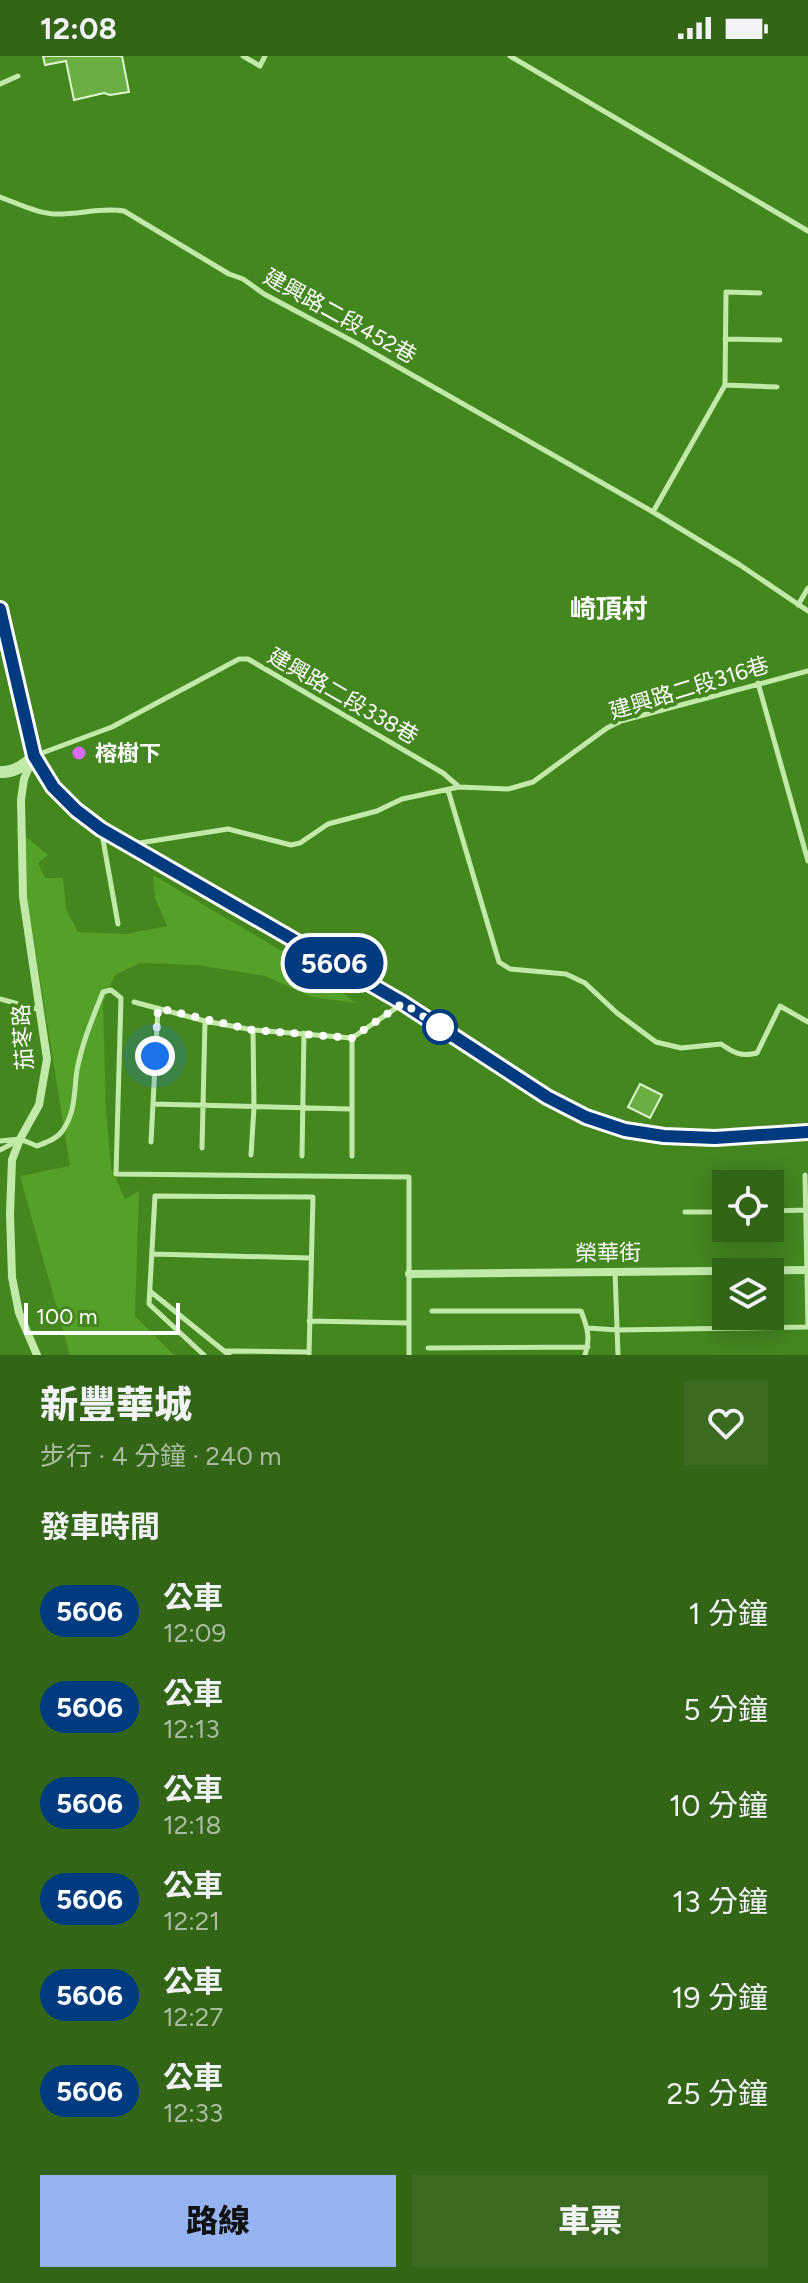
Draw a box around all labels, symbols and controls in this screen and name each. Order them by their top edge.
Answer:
text: 12:08 [40,10,117,47]
street label: 建興路二段452巷 [259,263,421,369]
district label: 崎頂村 [570,593,648,625]
street label: 建興路二段338巷 [263,642,423,750]
street label: 建興路二段316巷 [606,651,772,725]
place label: 榕樹下 [95,740,161,767]
marker: 榕樹下 [70,744,88,762]
line badge: 5606 [278,937,390,989]
text: 5606 [301,946,367,980]
street label: 茄苳路 [7,1003,39,1071]
unlabelled marker [423,1010,457,1044]
your location [135,1036,175,1076]
map controls [712,1170,784,1330]
button: locate [712,1170,784,1242]
street label: 榮華街 [575,1239,641,1267]
button: layers [712,1258,784,1330]
scale bar [24,1299,180,1335]
text: 100 m [36,1303,97,1330]
button: heart [684,1381,768,1465]
text: 新豐華城 [40,1382,192,1428]
text: 步行 · 4 分鐘 · 240 m [40,1440,281,1472]
text: 發車時間 [40,1508,160,1545]
text: 公車 [163,1579,223,1616]
text: 5606 [56,1594,123,1628]
text: 1 分鐘 [688,1595,768,1632]
text: 12:09 [163,1617,226,1649]
text: 公車 [163,1675,223,1712]
text: 5606 [56,1690,123,1724]
text: 5 分鐘 [683,1691,768,1728]
text: 12:13 [163,1713,220,1745]
text: 公車 [163,1771,223,1808]
text: 5606 [56,1786,123,1820]
text: 10 分鐘 [669,1787,768,1824]
text: 12:18 [163,1809,221,1841]
text: 公車 [163,1867,223,1904]
text: 5606 [56,1882,123,1916]
text: 13 分鐘 [672,1883,768,1920]
text: 12:21 [163,1905,220,1937]
text: 公車 [163,1963,223,2000]
text: 5606 [56,1978,123,2012]
text: 19 分鐘 [671,1979,768,2016]
text: 12:27 [163,2001,223,2033]
text: 公車 [163,2059,223,2096]
text: 5606 [56,2074,123,2108]
text: 25 分鐘 [667,2075,768,2112]
text: 12:33 [163,2097,223,2129]
button: 路線 [40,2175,396,2267]
button: 車票 [412,2175,768,2267]

